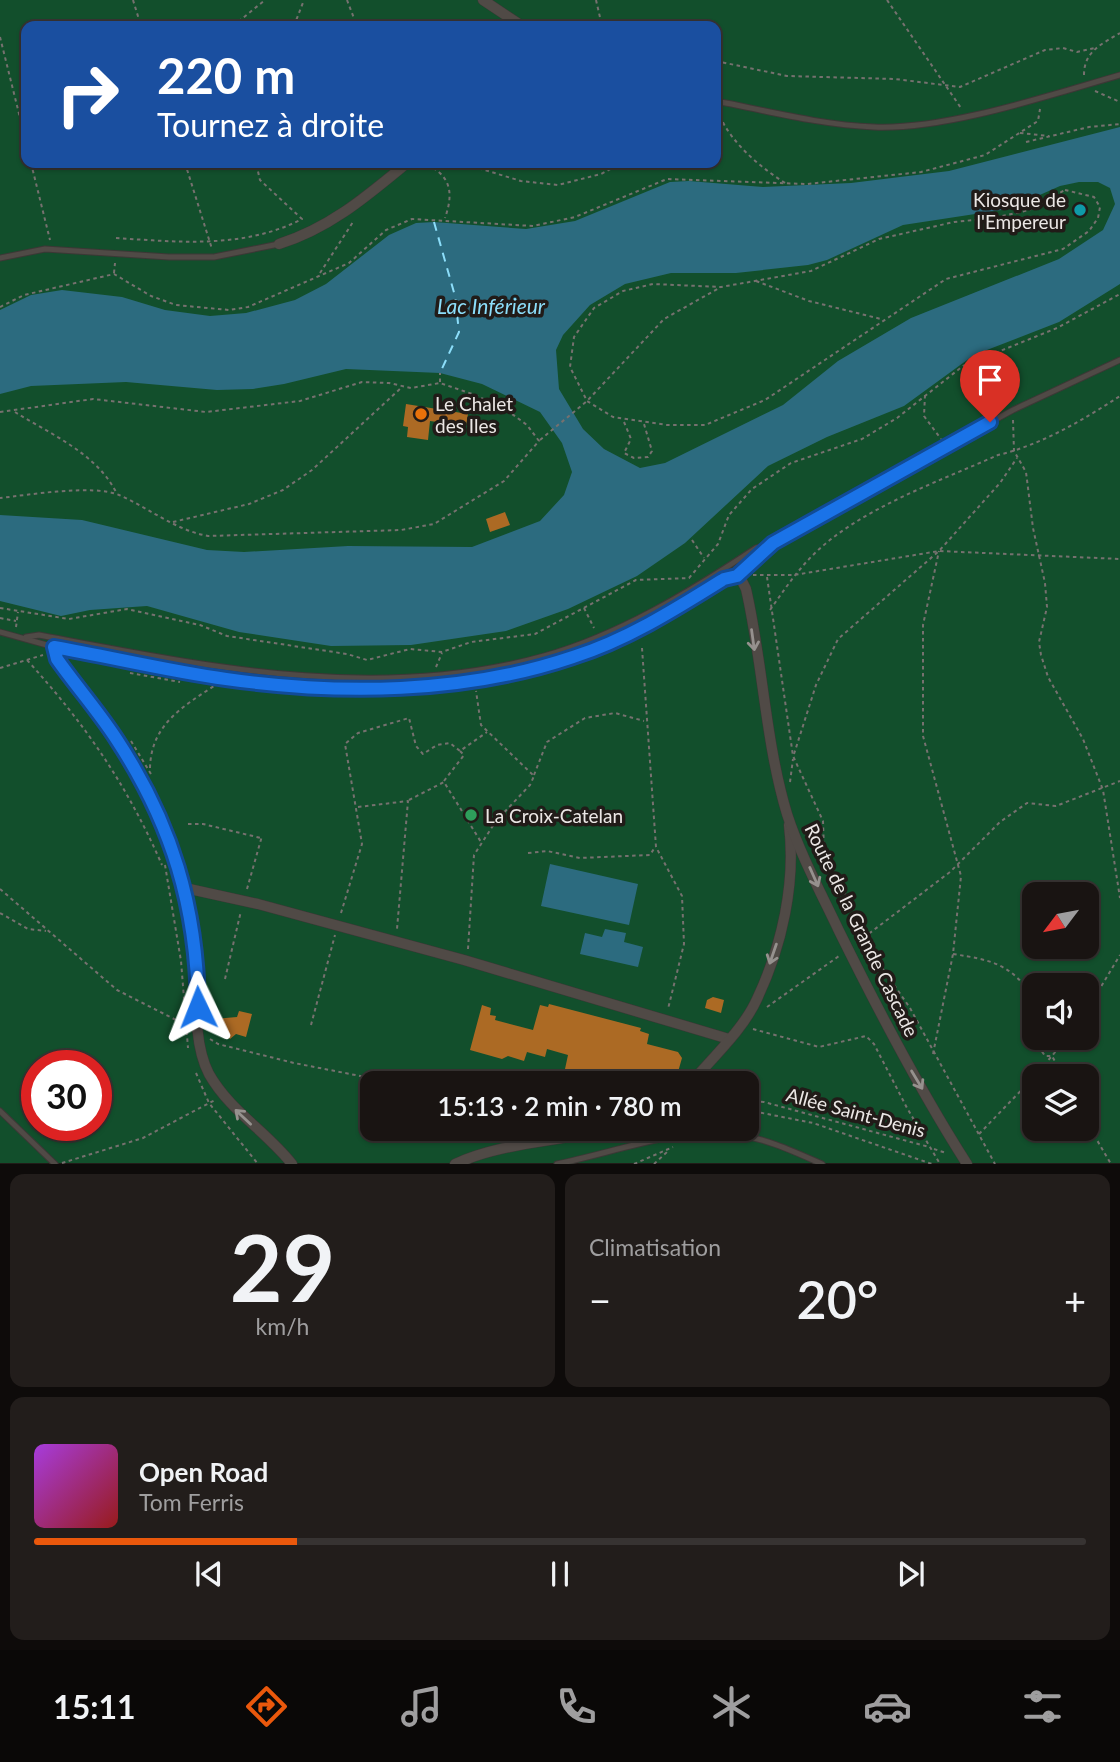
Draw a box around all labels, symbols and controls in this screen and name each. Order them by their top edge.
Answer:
text: 220 m [157,46,295,104]
icon: right [42,49,133,140]
text: Tournez à droite [157,105,384,144]
place label: Kiosque de l'Empereur [973,188,1066,233]
marker: Kiosque de l'Empereur [1072,202,1088,218]
water label: Lac Inférieur [437,293,546,318]
pin [960,350,1020,422]
icon: arrive [971,361,1009,399]
place label: Le Chalet des Iles [435,392,513,437]
marker: Le Chalet des Iles [413,406,429,422]
one-way arrow [747,629,760,651]
place label: La Croix-Catelan [485,804,623,827]
marker: La Croix-Catelan [463,807,479,823]
street label: Route de la Grande Cascade [800,820,924,1040]
one-way arrow [808,866,821,888]
north arrow [1022,882,1099,959]
map controls [1022,882,1099,1141]
one-way arrow [766,942,778,964]
position arrow [161,970,235,1044]
button: sound [1022,973,1099,1050]
speed limit sign: 30 [21,1050,112,1141]
button: layers [1022,1064,1099,1141]
one-way arrow [910,1070,924,1090]
street label: Allée Saint-Denis [784,1082,928,1142]
text: 15:13 · 2 min · 780 m [437,1090,682,1122]
one-way arrow [235,1108,252,1125]
text: 29 [230,1212,335,1321]
text: Climatisation [589,1233,721,1261]
text: 20° [797,1268,878,1330]
text: − [589,1277,611,1323]
text: + [1064,1277,1086,1323]
text: km/h [256,1312,309,1340]
text: Open Road [139,1456,268,1488]
text: Tom Ferris [139,1488,244,1516]
icon: previous [190,1555,228,1593]
icon: pause [541,1555,579,1593]
icon: next [892,1555,930,1593]
icon: directions [242,1682,291,1731]
icon: music [397,1682,446,1731]
icon: phone [552,1682,601,1731]
icon: climate [707,1682,756,1731]
icon: car [863,1682,912,1731]
icon: filters [1018,1682,1067,1731]
text: 15:11 [53,1687,136,1726]

